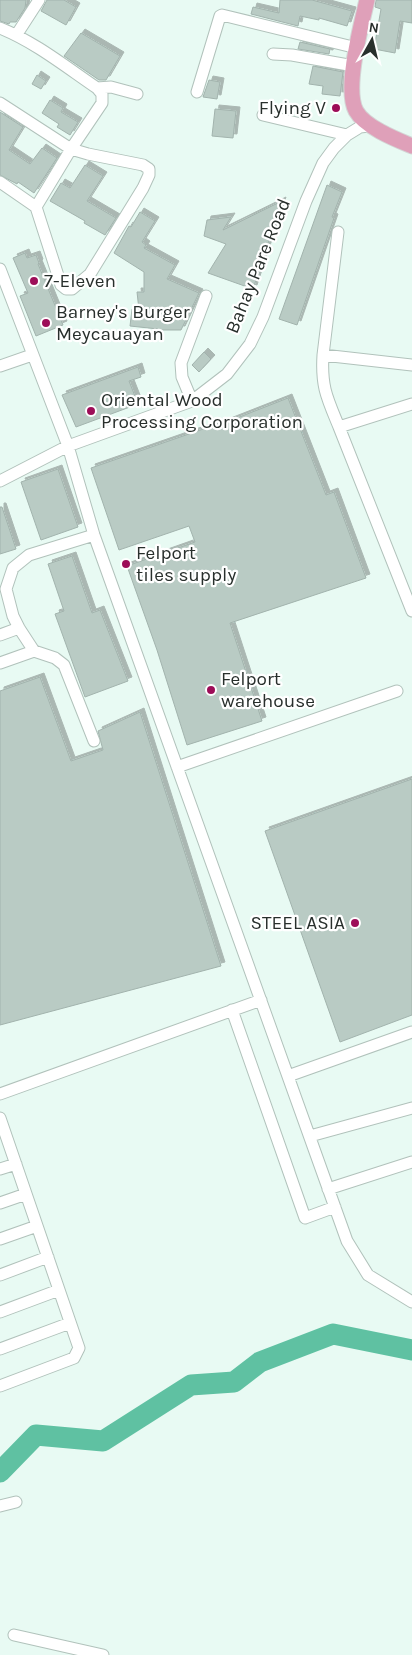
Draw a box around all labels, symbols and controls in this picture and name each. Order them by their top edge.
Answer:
north arrow [347,15,397,65]
text: N [368,19,380,37]
place label: Flying V [259,97,326,119]
marker: Flying V [330,102,342,114]
street label: Bahay Pare Road [221,195,295,337]
place label: 7-Eleven [44,270,116,292]
marker: 7-Eleven [28,275,40,287]
place label: Barney's Burger Meycauayan [56,301,190,345]
marker: Barney's Burger Meycauayan [40,317,52,329]
place label: Oriental Wood Processing Corporation [101,389,303,433]
marker: Oriental Wood Processing Corporation [85,405,97,417]
place label: Felport tiles supply [136,542,236,586]
marker: Felport tiles supply [120,558,132,570]
place label: Felport warehouse [221,668,315,712]
marker: Felport warehouse [205,684,217,696]
place label: STEEL ASIA [251,912,345,934]
marker: STEEL ASIA [349,917,361,929]

